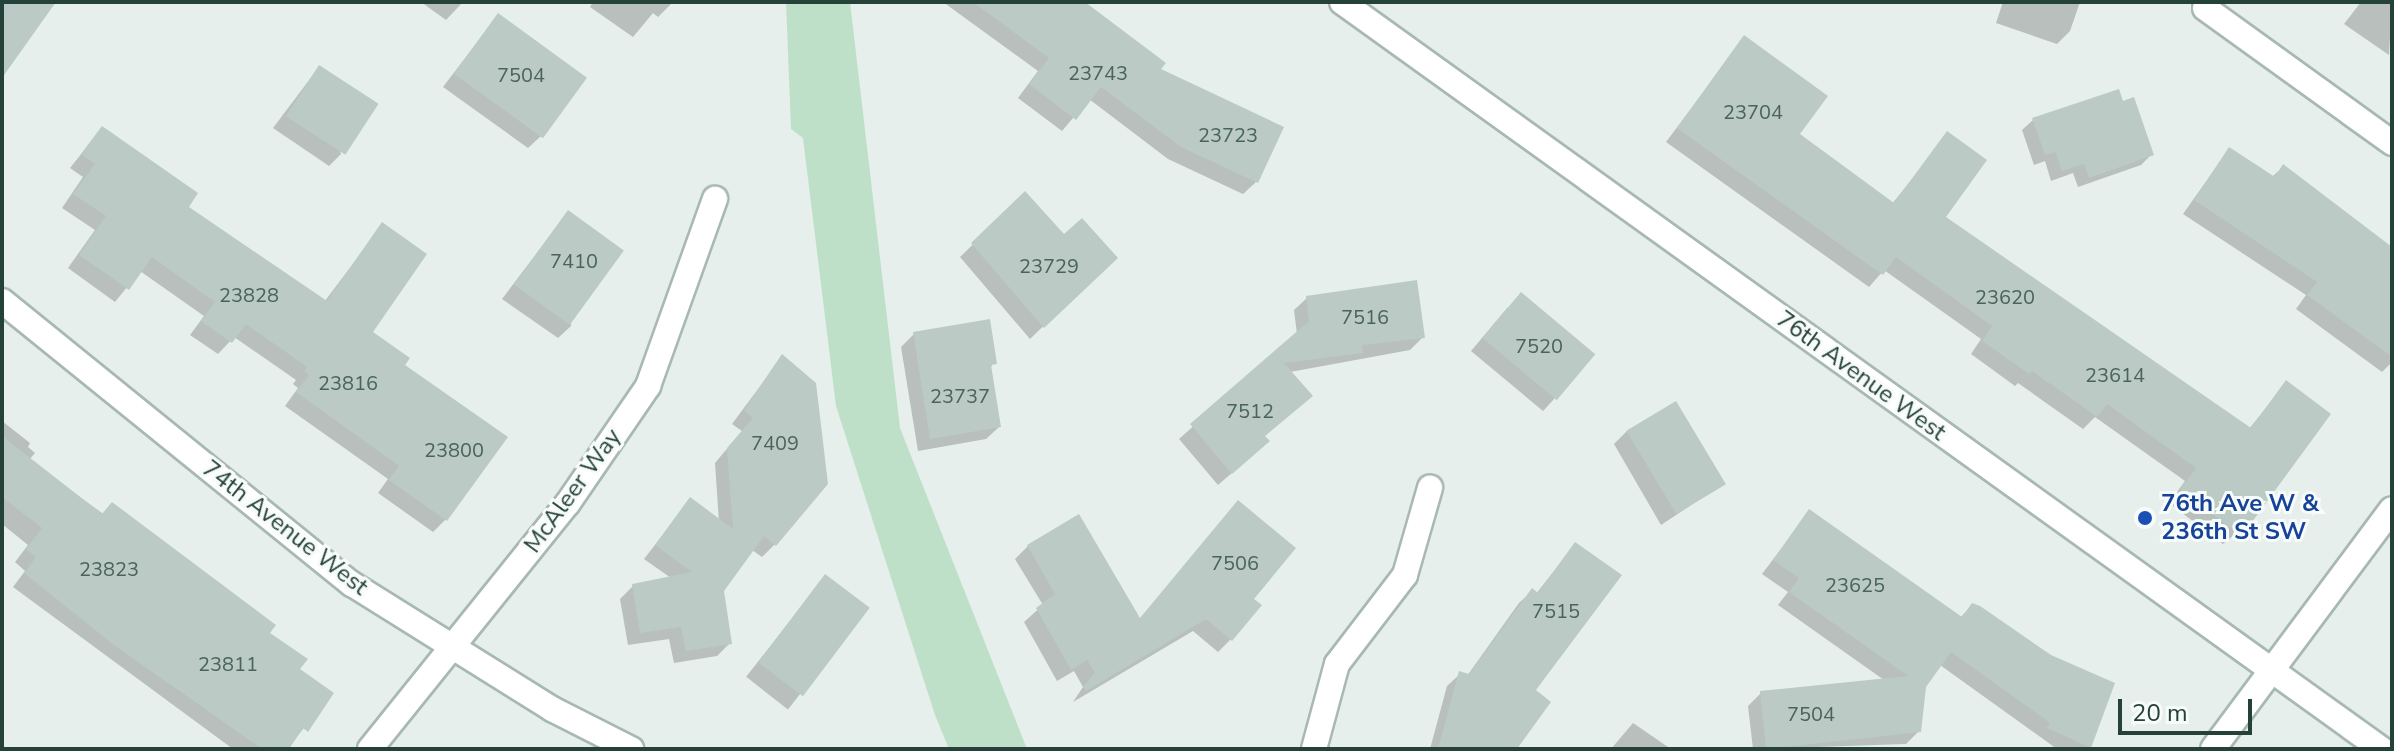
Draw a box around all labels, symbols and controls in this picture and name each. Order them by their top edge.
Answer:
house number: 23743 [1068,61,1128,85]
house number: 7504 [497,63,545,87]
house number: 23704 [1723,100,1783,124]
house number: 23723 [1198,123,1258,147]
house number: 7410 [550,249,598,273]
house number: 23729 [1019,254,1079,278]
house number: 23828 [219,283,279,307]
house number: 23620 [1975,285,2035,309]
house number: 7516 [1341,305,1389,329]
street label: 76th Avenue West [1771,305,1951,447]
house number: 7520 [1515,334,1563,358]
house number: 23614 [2085,363,2145,387]
house number: 23816 [318,371,378,395]
house number: 23737 [930,384,990,408]
house number: 7512 [1226,399,1274,423]
street label: McAleer Way [518,423,628,559]
house number: 7409 [751,431,799,455]
house number: 23800 [424,438,484,462]
street label: 74th Avenue West [196,454,374,602]
place label: 76th Ave W & 236th St SW [2161,490,2319,546]
marker: 76th Ave W & 236th St SW [2136,509,2154,527]
house number: 7506 [1211,551,1259,575]
house number: 23823 [79,557,139,581]
house number: 23625 [1825,573,1885,597]
house number: 7515 [1532,599,1580,623]
house number: 23811 [198,652,258,676]
scale bar [2122,683,2256,733]
text: 20 m [2132,697,2188,729]
house number: 7504 [1787,702,1835,726]

